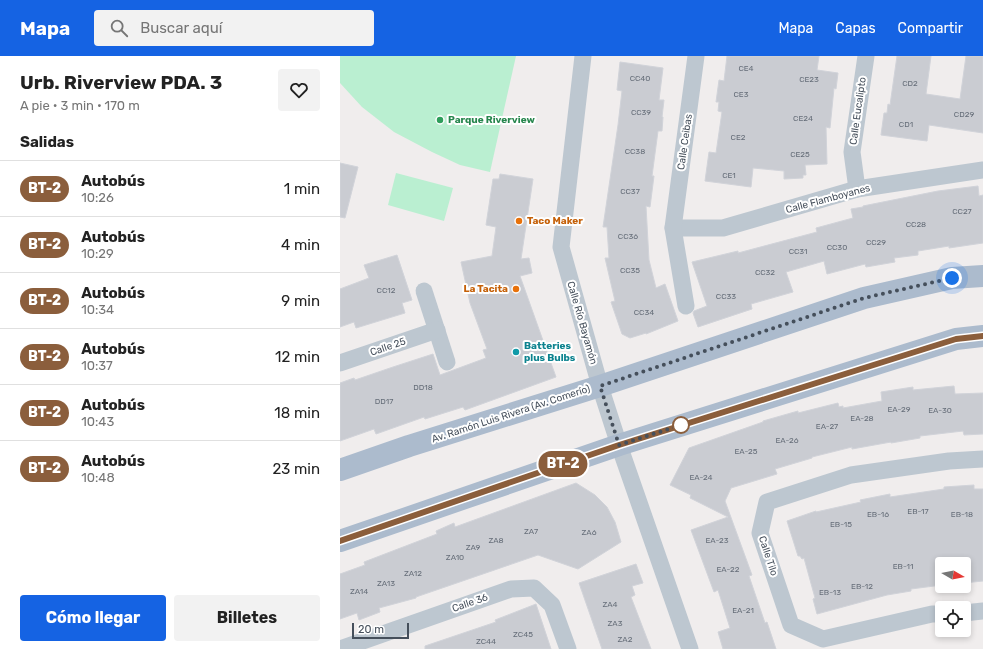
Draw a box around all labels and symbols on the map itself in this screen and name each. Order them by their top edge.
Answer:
house number: CE4 [738,64,754,73]
house number: CC40 [630,74,650,83]
house number: CE23 [799,75,819,84]
street label: Calle Eucalipto [847,76,869,146]
house number: CD2 [902,79,918,88]
house number: CE3 [734,90,749,99]
house number: CC39 [631,108,651,117]
house number: CD29 [954,110,974,119]
street label: Calle Ceibas [675,113,695,171]
place label: Parque Riverview [448,114,535,126]
house number: CE24 [793,114,813,123]
marker: Parque Riverview [435,115,445,125]
house number: CD1 [899,120,913,129]
house number: CE2 [731,133,746,142]
house number: CC38 [625,147,645,156]
house number: CE25 [790,150,810,159]
house number: CE1 [722,171,736,180]
street label: Calle Flamboyanes [784,182,872,216]
house number: CC37 [620,187,640,196]
house number: CC27 [952,207,972,216]
place label: Taco Maker [527,215,583,227]
marker: Taco Maker [514,216,524,226]
house number: CC28 [906,220,926,229]
house number: CC36 [618,232,638,241]
house number: CC29 [866,238,886,247]
house number: CC30 [827,243,847,252]
house number: CC31 [789,247,807,256]
house number: CC35 [620,266,640,275]
house number: CC32 [755,268,775,277]
your location [942,268,962,288]
street label: Calle Río Bayamón [564,280,600,366]
place label: La Tacita [464,283,508,295]
marker: La Tacita [511,284,521,294]
house number: CC12 [377,286,396,295]
house number: CC33 [716,292,736,301]
house number: CC34 [634,308,654,317]
street label: Calle 25 [369,335,407,359]
place label: Batteries plus Bulbs [524,340,576,364]
marker: Batteries plus Bulbs [511,347,521,357]
house number: DD18 [413,383,433,392]
street label: Av. Ramón Luis Rivera (Av. Comerío) [430,383,592,445]
house number: DD17 [375,397,393,406]
house number: EA-29 [887,405,911,414]
house number: EA-30 [928,406,952,415]
house number: EA-28 [850,414,874,423]
unlabelled marker [672,416,690,434]
house number: EA-27 [816,422,838,431]
house number: EA-26 [775,436,799,445]
house number: EA-25 [734,447,758,456]
line badge: BT-2 [535,451,591,477]
house number: EA-24 [689,473,713,482]
house number: EB-17 [907,507,929,516]
house number: EB-16 [867,510,889,519]
house number: EB-18 [951,510,973,519]
house number: EB-15 [830,520,852,529]
house number: ZA7 [524,527,538,536]
house number: ZA6 [582,528,597,537]
street label: Calle Tilo [756,535,780,578]
house number: ZA8 [488,536,504,545]
house number: EA-23 [705,536,729,545]
house number: ZA9 [466,543,481,552]
house number: ZA10 [446,553,464,562]
north arrow [935,557,971,593]
house number: EB-11 [893,562,913,571]
house number: EA-22 [717,565,740,574]
house number: ZA12 [404,569,422,578]
house number: ZA13 [377,579,395,588]
house number: EB-12 [851,582,873,591]
house number: ZA14 [350,587,368,596]
house number: EB-13 [819,588,841,597]
street label: Calle 36 [450,591,490,615]
house number: ZA4 [602,600,618,609]
house number: EA-21 [732,606,754,615]
house number: ZA3 [608,619,623,628]
scale bar [352,621,409,640]
house number: ZC45 [513,630,533,639]
house number: ZA2 [618,635,633,644]
house number: ZC44 [476,637,496,646]

